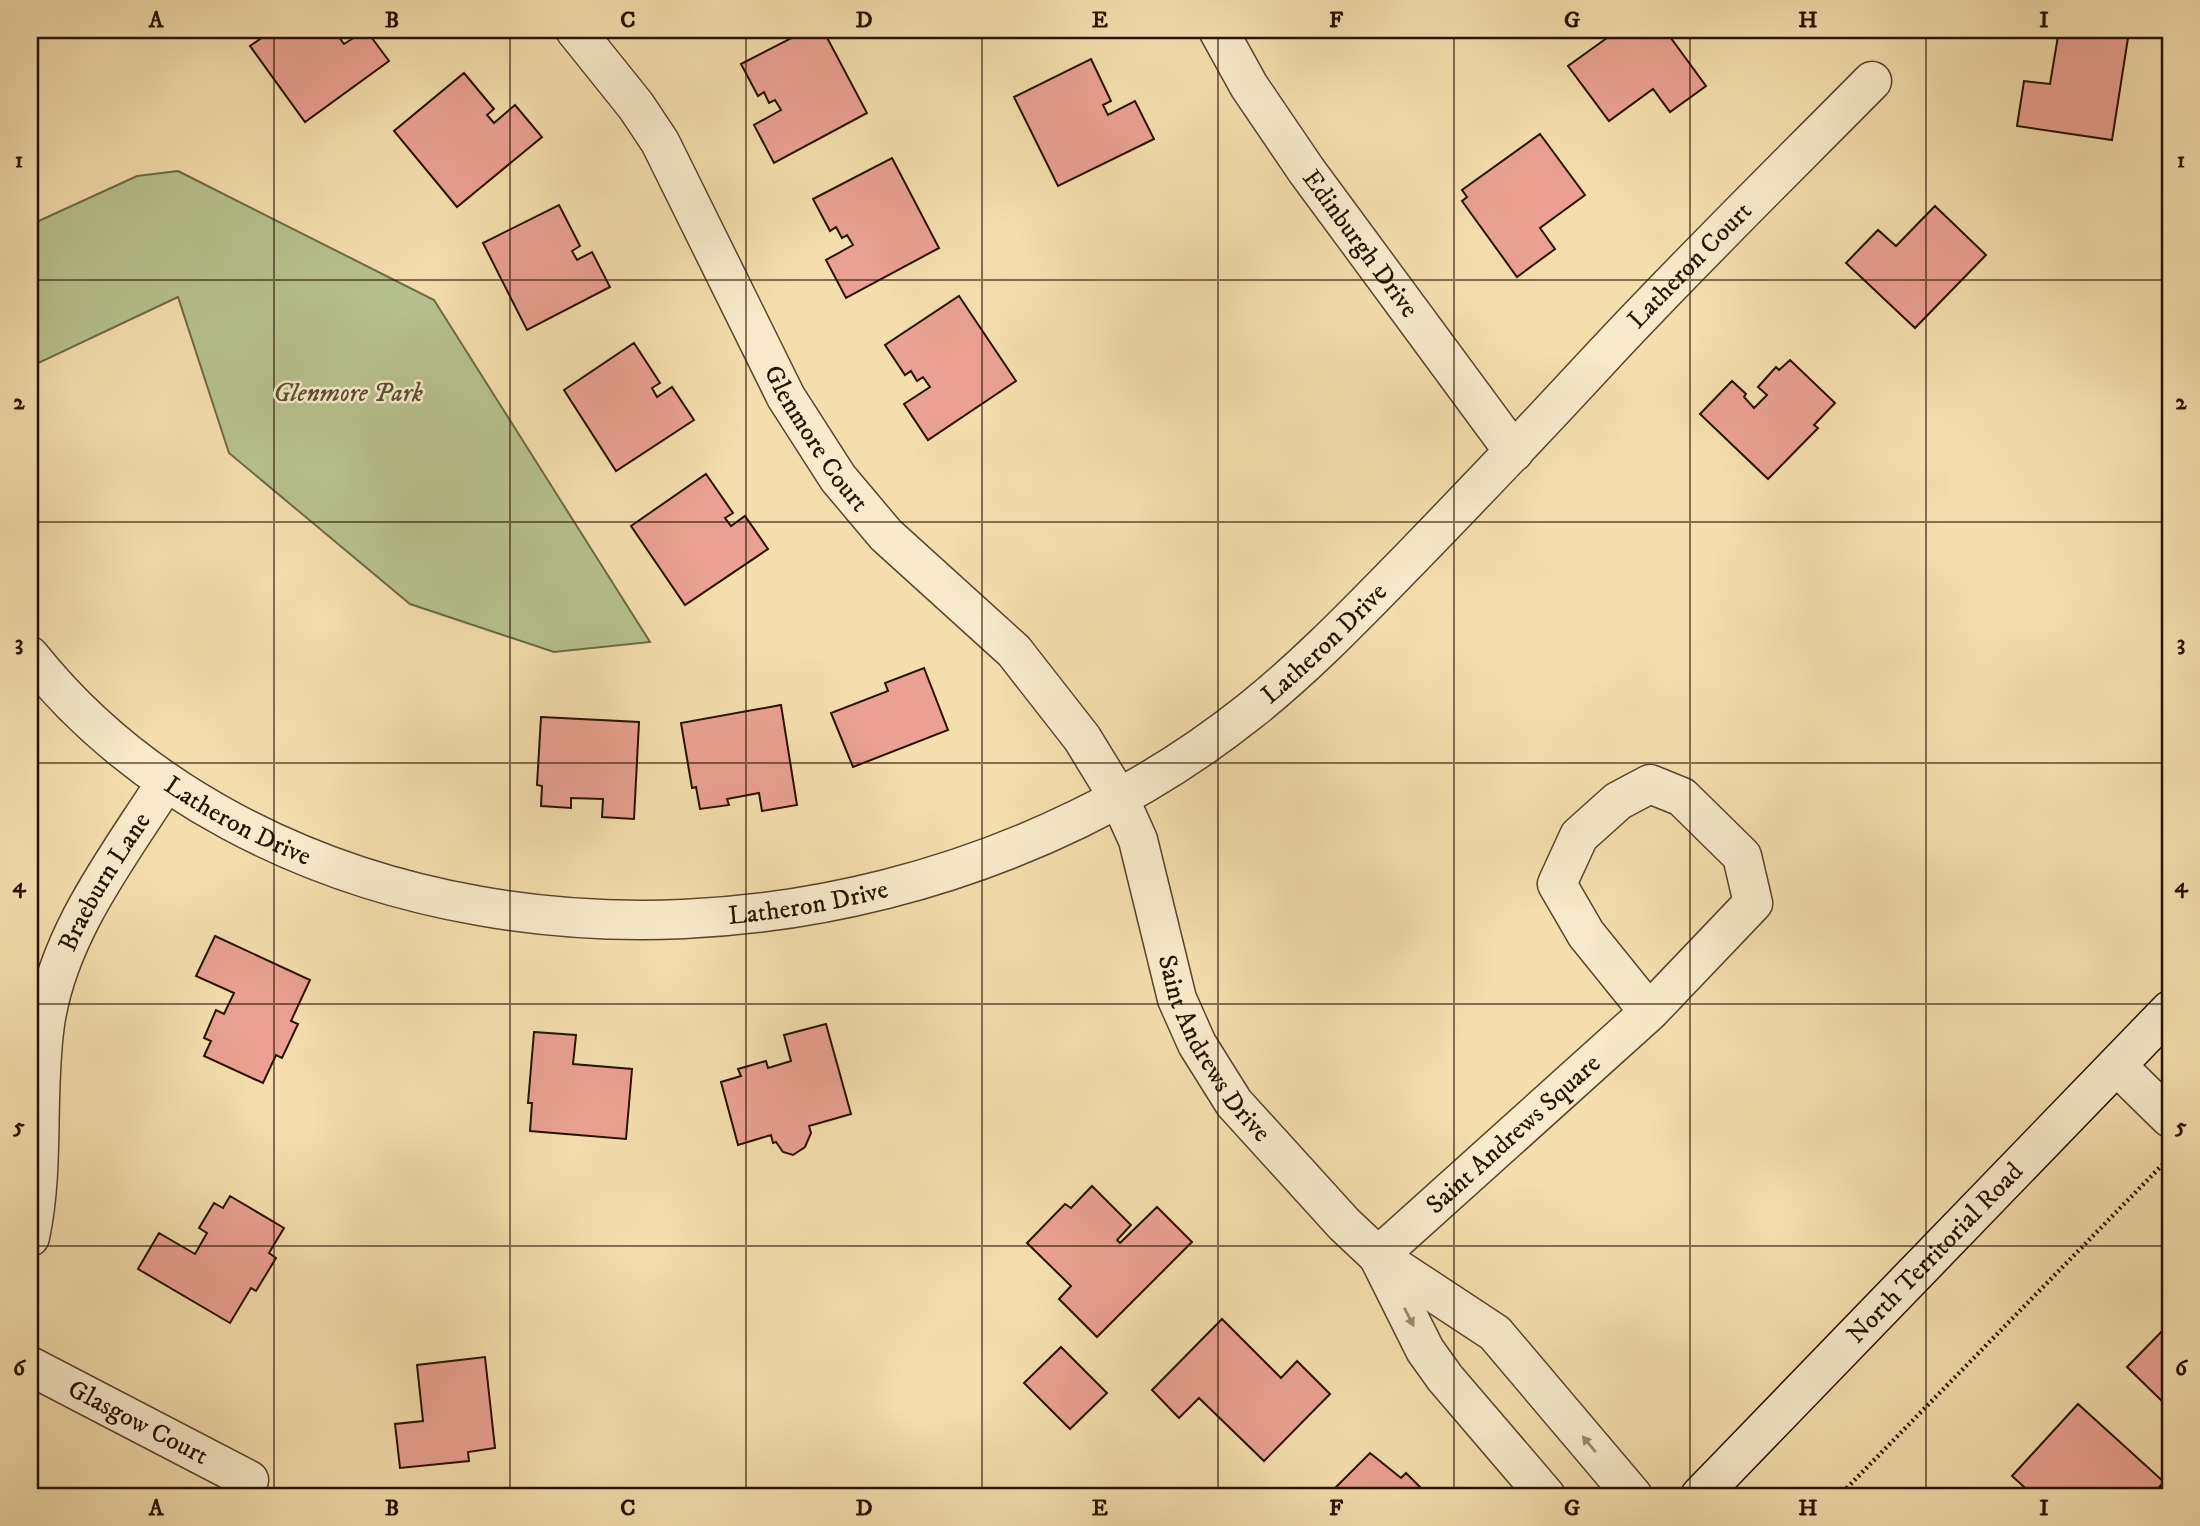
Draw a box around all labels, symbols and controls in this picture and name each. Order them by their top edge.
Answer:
text: A [148,6,165,35]
text: B [385,6,399,35]
text: C [620,6,636,35]
text: D [855,6,873,35]
text: E [1092,6,1108,35]
text: F [1329,6,1344,35]
text: G [1564,6,1580,35]
text: H [1798,6,1818,35]
text: I [2039,6,2049,35]
text: 1 [15,146,23,175]
text: 1 [2177,146,2185,175]
street label: Edinburgh Drive [1295,163,1426,324]
street label: Latheron Court [1620,195,1759,336]
street label: Glenmore Court [756,360,876,518]
park label: Glenmore Park [273,377,423,410]
text: 2 [13,388,25,417]
text: 2 [2175,388,2187,417]
street label: Latheron Drive [1254,576,1394,711]
text: 3 [15,629,23,658]
text: 3 [2177,629,2185,658]
street label: Latheron Drive [158,769,316,873]
street label: Braeburn Lane [51,806,158,956]
text: 4 [12,871,27,900]
text: 4 [2174,871,2189,900]
street label: Latheron Drive [727,873,892,932]
street label: Saint Andrews Drive [1150,951,1278,1149]
street label: Saint Andrews Square [1419,1047,1607,1221]
text: 5 [12,1112,25,1141]
text: 5 [2174,1112,2187,1141]
street label: North Territorial Road [1840,1155,2030,1351]
one-way arrow [1403,1307,1414,1327]
text: 6 [13,1354,27,1383]
text: 6 [2175,1354,2189,1383]
street label: Glasgow Court [62,1372,214,1472]
one-way arrow [1582,1436,1597,1453]
text: A [148,1494,165,1523]
text: B [385,1494,399,1523]
text: C [620,1494,636,1523]
text: D [855,1494,873,1523]
text: E [1092,1494,1108,1523]
text: F [1329,1494,1344,1523]
text: G [1564,1494,1580,1523]
text: H [1798,1494,1818,1523]
text: I [2039,1494,2049,1523]

